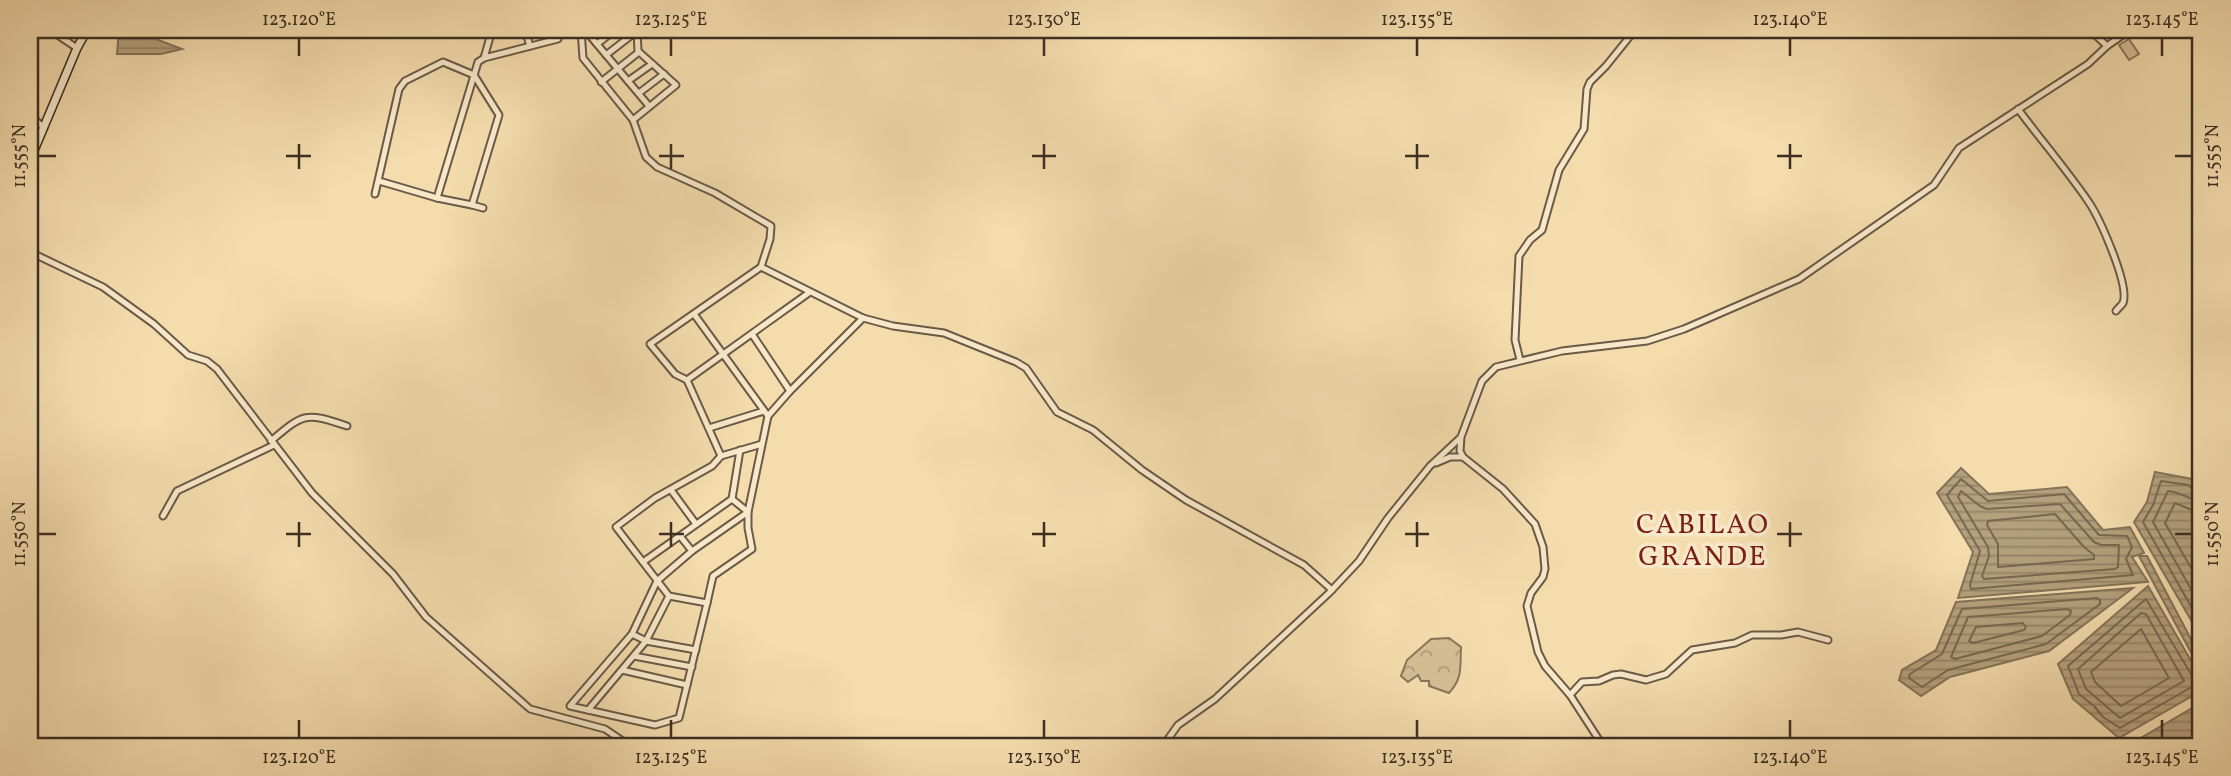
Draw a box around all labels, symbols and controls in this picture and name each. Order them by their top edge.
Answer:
text: 123.120°E [262,8,336,33]
text: 123.125°E [635,8,707,33]
text: 123.130°E [1007,8,1081,33]
text: 123.135°E [1381,8,1453,33]
text: 123.140°E [1753,8,1828,33]
text: 123.145°E [2126,8,2199,33]
text: 11.555°N [8,124,33,188]
text: 11.555°N [2201,124,2226,188]
text: 11.550°N [8,501,33,567]
text: 11.550°N [2201,501,2226,567]
district label: CABILAO GRANDE [1636,506,1770,577]
text: 123.120°E [262,746,336,771]
text: 123.125°E [635,746,707,771]
text: 123.130°E [1007,746,1081,771]
text: 123.135°E [1381,746,1453,771]
text: 123.140°E [1753,746,1828,771]
text: 123.145°E [2126,746,2199,771]

